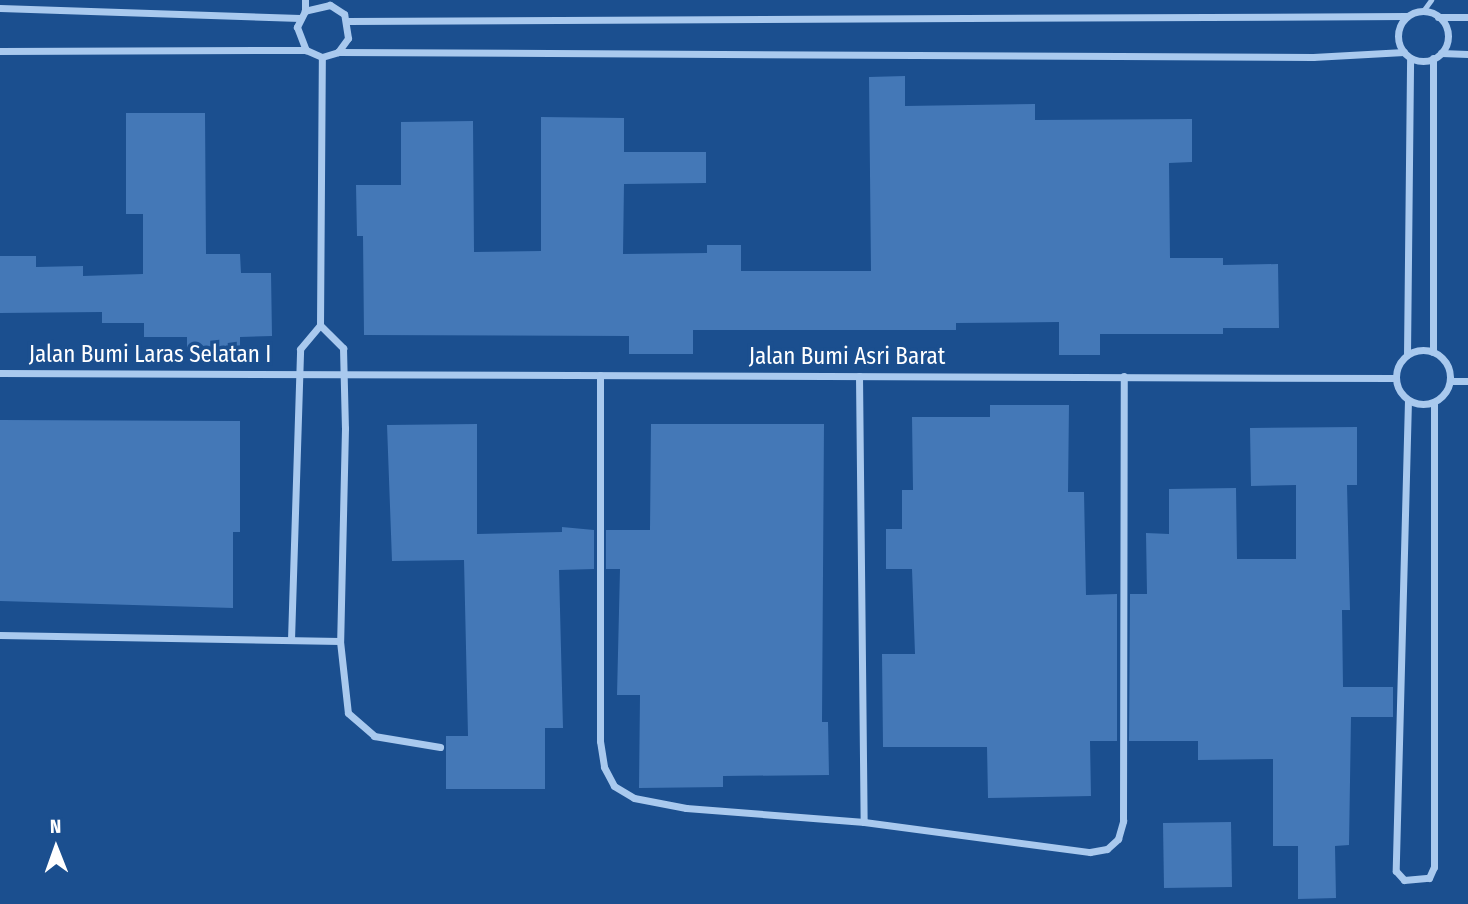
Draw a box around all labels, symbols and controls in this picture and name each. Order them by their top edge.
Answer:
street label: Jalan Bumi Laras Selatan I [29,340,271,368]
street label: Jalan Bumi Asri Barat [749,342,945,370]
north arrow [21,813,91,883]
text: N [50,815,62,838]

